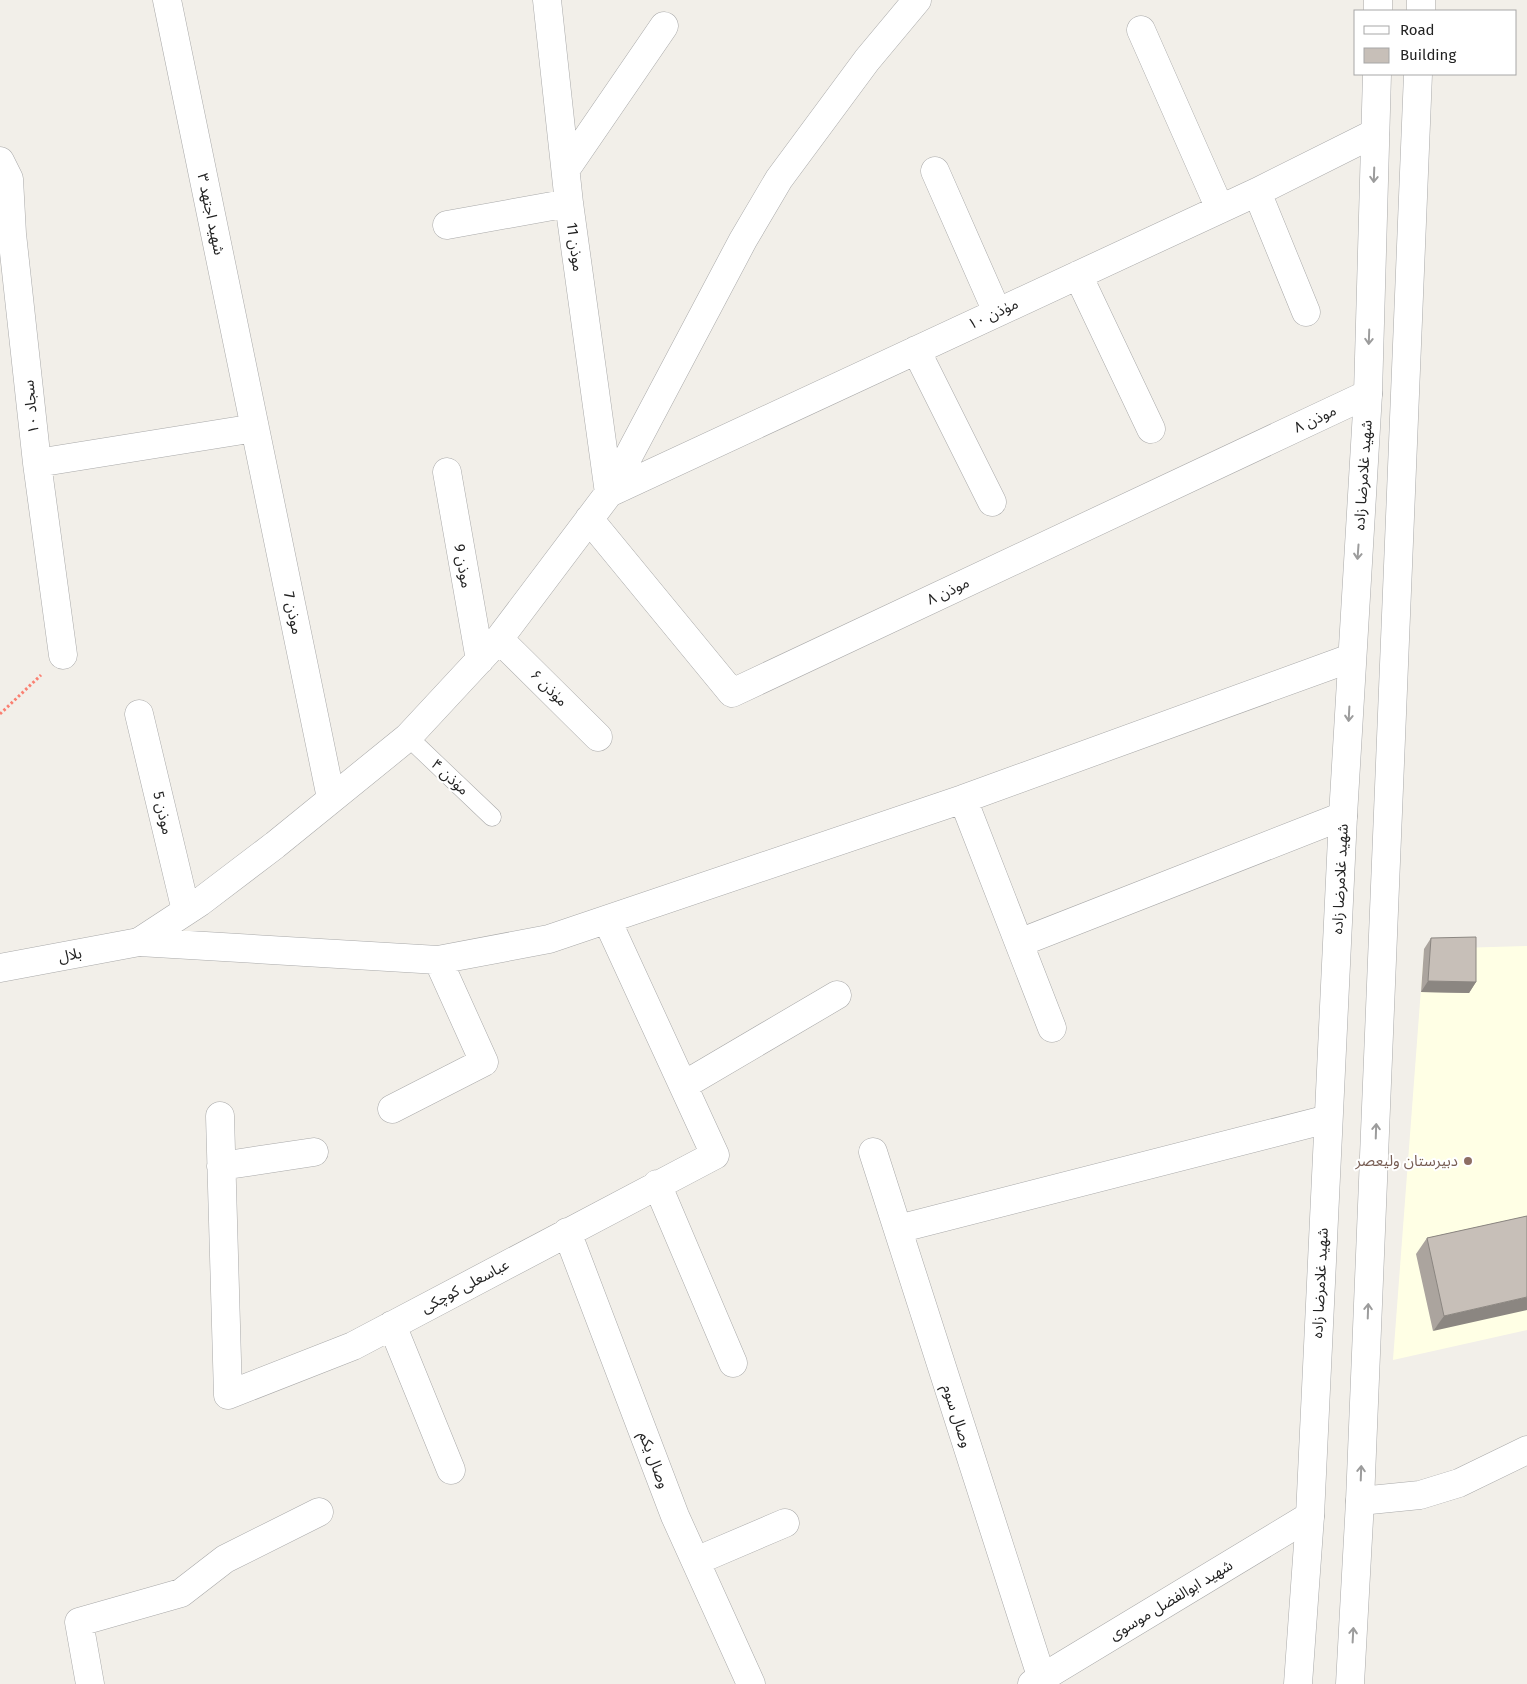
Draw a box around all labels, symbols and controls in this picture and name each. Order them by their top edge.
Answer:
legend [1354,10,1517,75]
text: Road [1400,21,1435,39]
text: Building [1400,46,1456,64]
one-way arrow [1369,166,1379,183]
street label: شهید اجتهد ۳ [194,171,228,257]
street label: موذن 11 [563,221,587,273]
street label: موٰذن ۱۰ [965,295,1021,333]
one-way arrow [1365,329,1374,345]
street label: سجاد ۱۰ [19,379,43,435]
street label: موذن ۸ [1291,401,1339,437]
street label: شهید غلامرضا زاده [1350,419,1376,531]
street label: موذن 9 [450,543,476,589]
one-way arrow [1353,544,1362,560]
street label: موذن ۸ [924,573,972,609]
street label: موذن 7 [280,590,306,636]
street label: موٰذن ۶ [527,666,571,710]
one-way arrow [1344,706,1353,722]
street label: موٰذن ۴ [427,755,473,799]
street label: موذن 5 [149,790,177,836]
street label: شهید غلامرضا زاده [1328,823,1352,935]
street label: بلال [57,944,83,966]
one-way arrow [1371,1123,1380,1139]
place label: دبیرستان ولیعصر [1355,1152,1458,1170]
marker: دبیرستان ولیعصر [1462,1155,1474,1167]
street label: شهید غلامرضا زاده [1308,1227,1332,1339]
street label: عباسعلی کوچکی [418,1255,513,1318]
one-way arrow [1363,1303,1373,1319]
street label: وصال سوم [936,1382,976,1450]
street label: وصال یکم [633,1429,673,1492]
one-way arrow [1357,1465,1366,1481]
street label: شهید ابوالفضل موسوی [1106,1556,1236,1644]
one-way arrow [1348,1628,1357,1644]

